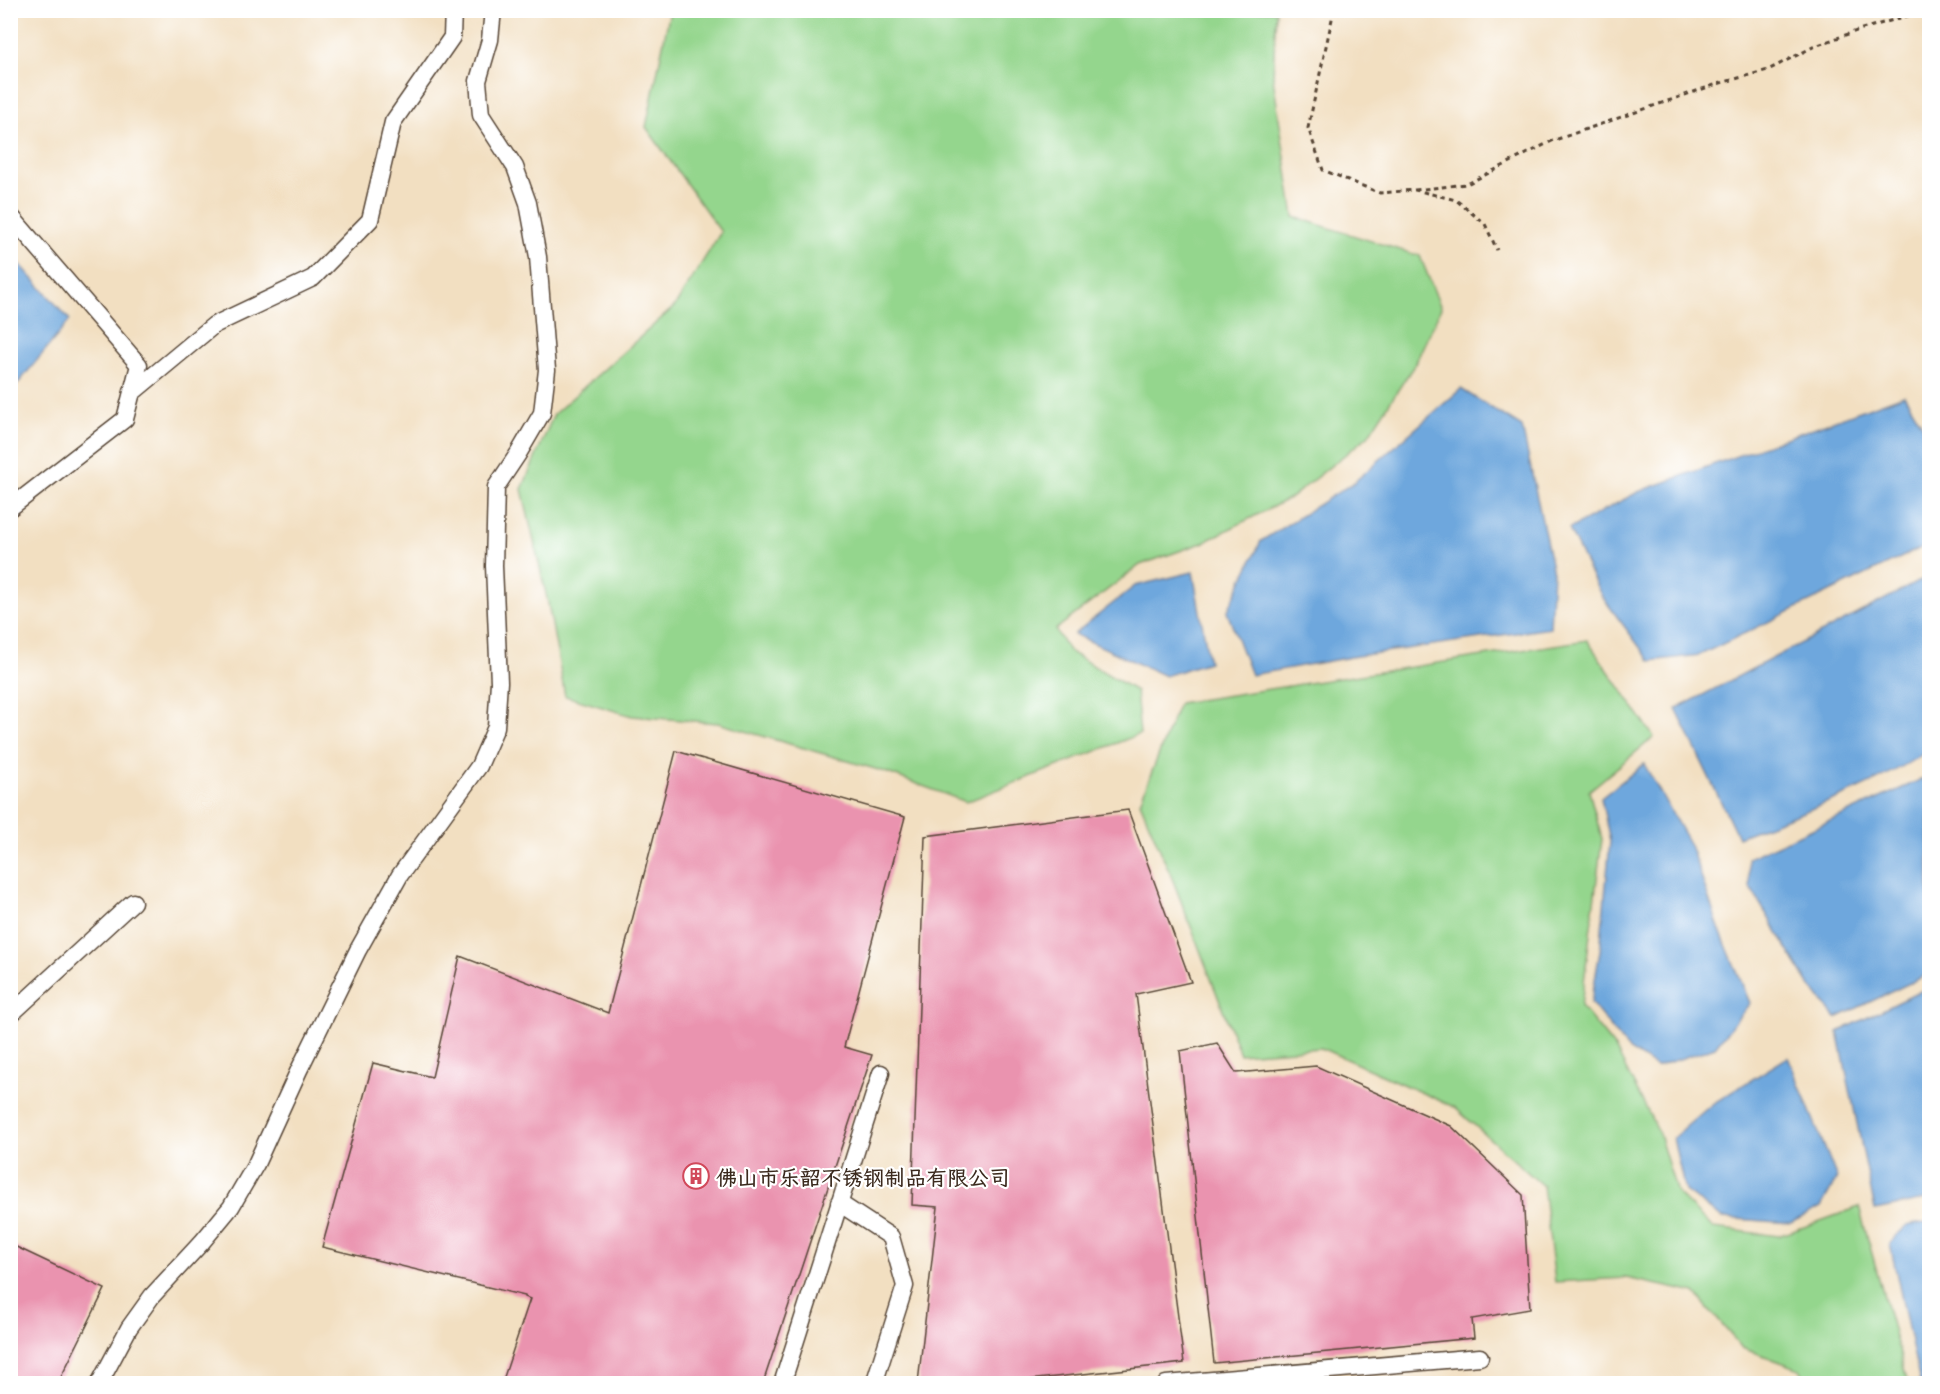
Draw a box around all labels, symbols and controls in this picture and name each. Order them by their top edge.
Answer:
place label: 佛山市乐韶不锈钢制品有限公司 [716,1160,1010,1192]
building icon: 佛山市乐韶不锈钢制品有限公司 [681,1161,711,1191]

